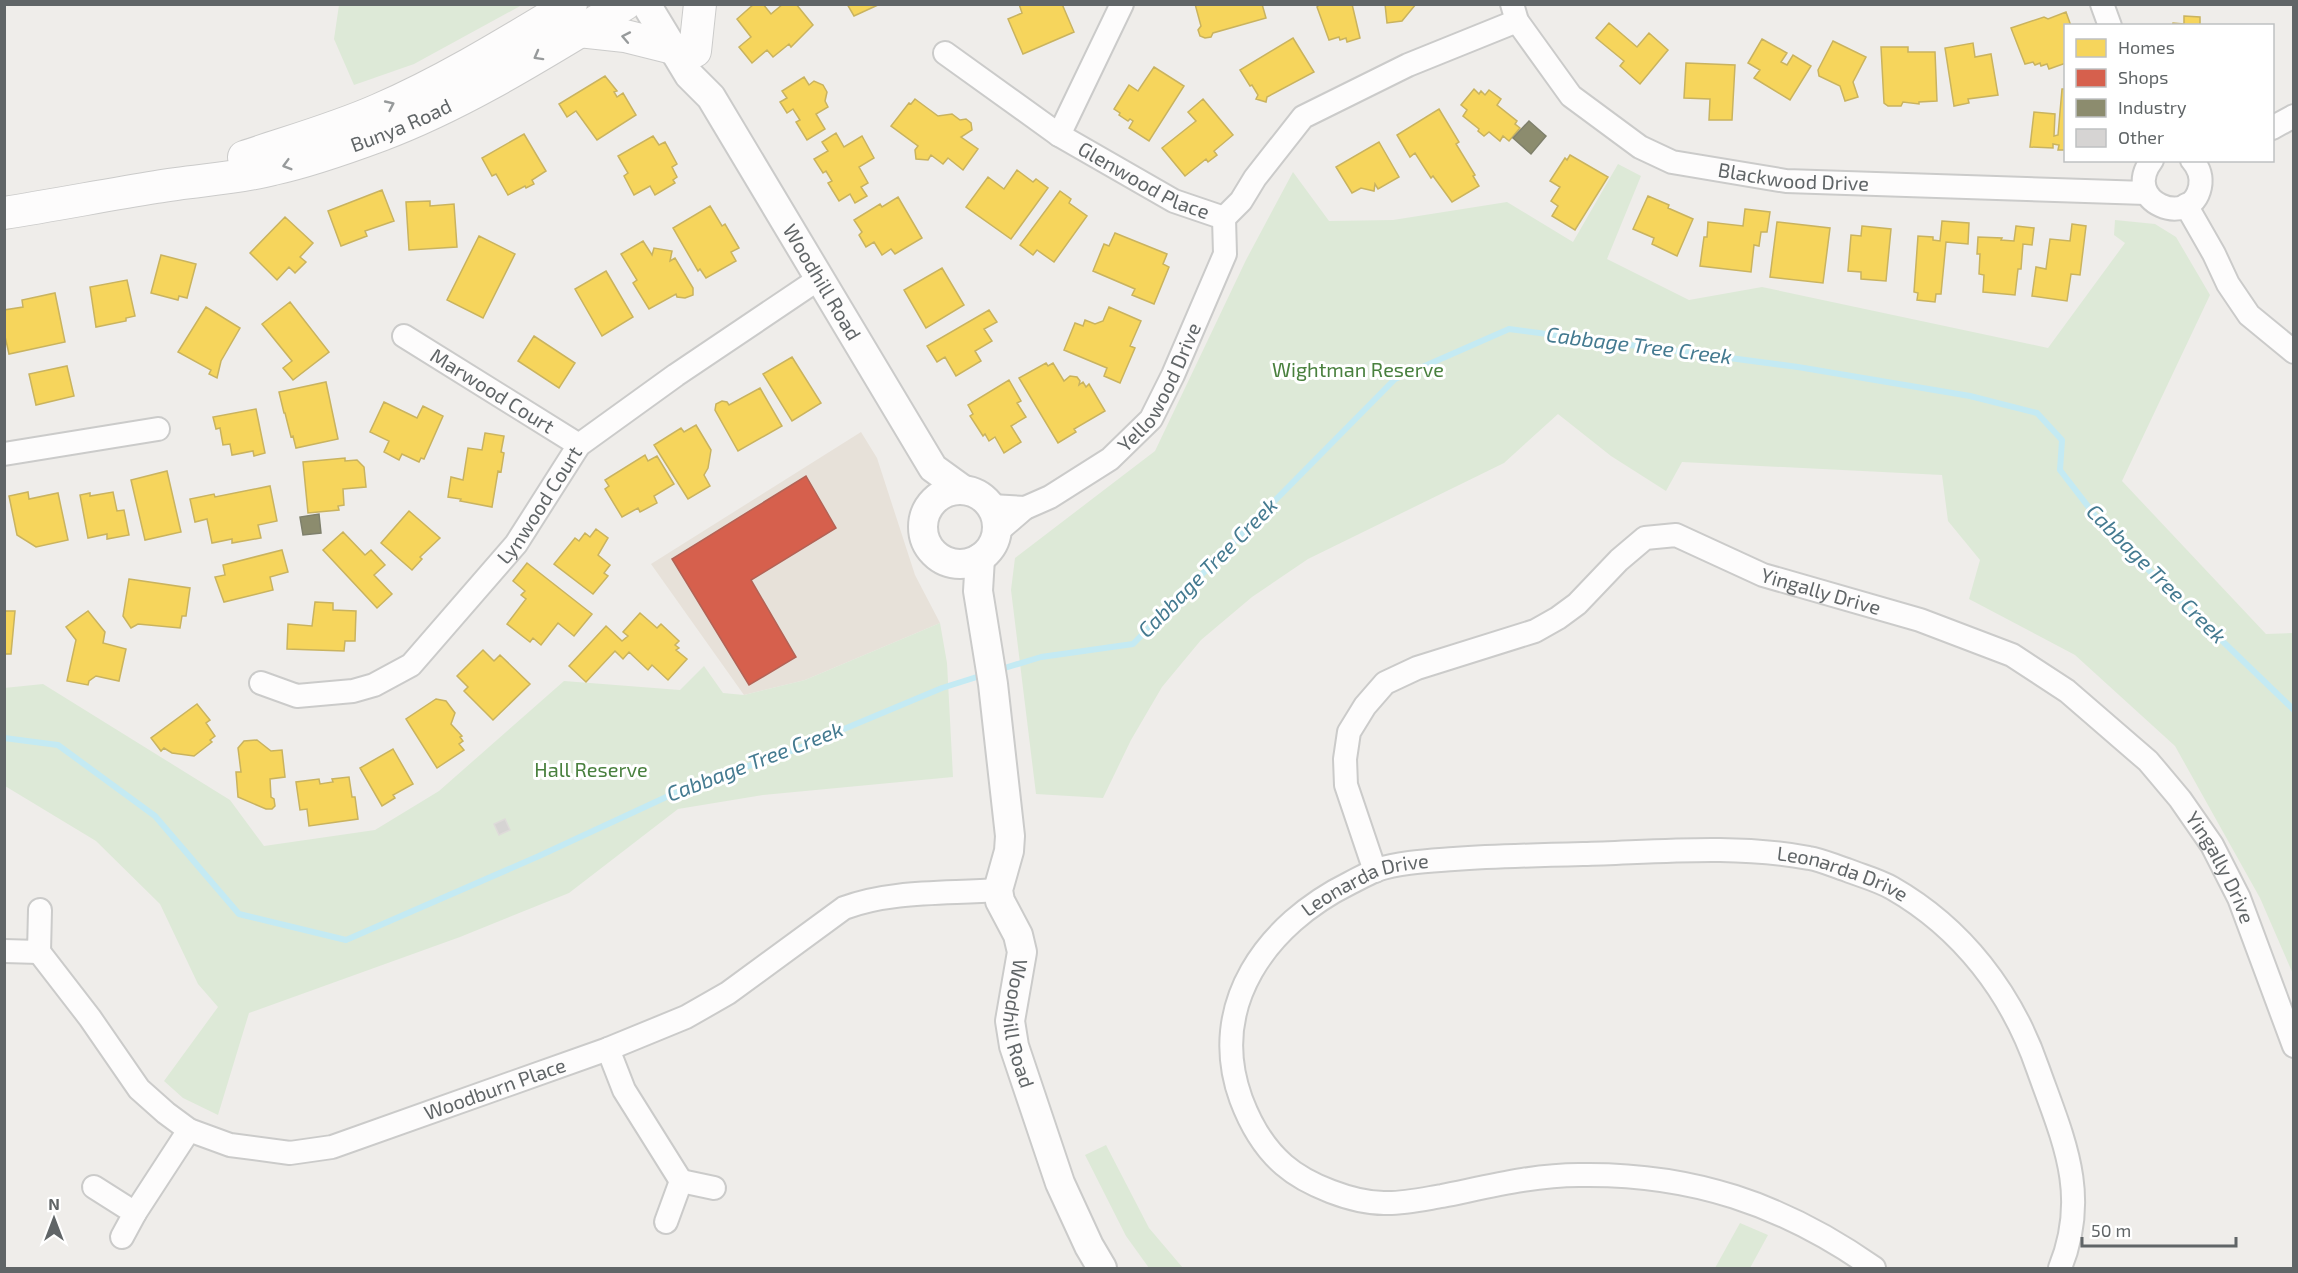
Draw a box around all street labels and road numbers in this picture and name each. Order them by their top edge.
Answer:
street label: Bunya Road [347,93,455,156]
street label: Glenwood Place [1074,136,1213,223]
street label: Blackwood Drive [1716,157,1870,195]
street label: Woodhill Road [779,219,867,344]
street label: Yellowood Drive [1112,319,1205,456]
street label: Marwood Court [426,343,560,438]
street label: Lynwood Court [491,441,586,568]
street label: Yingally Drive [1758,562,1884,619]
street label: Yingally Drive [2181,806,2260,926]
street label: Leonarda Drive [1776,840,1913,906]
street label: Leonarda Drive [1296,848,1430,921]
street label: Woodhill Road [999,957,1040,1091]
street label: Woodburn Place [421,1052,569,1124]

